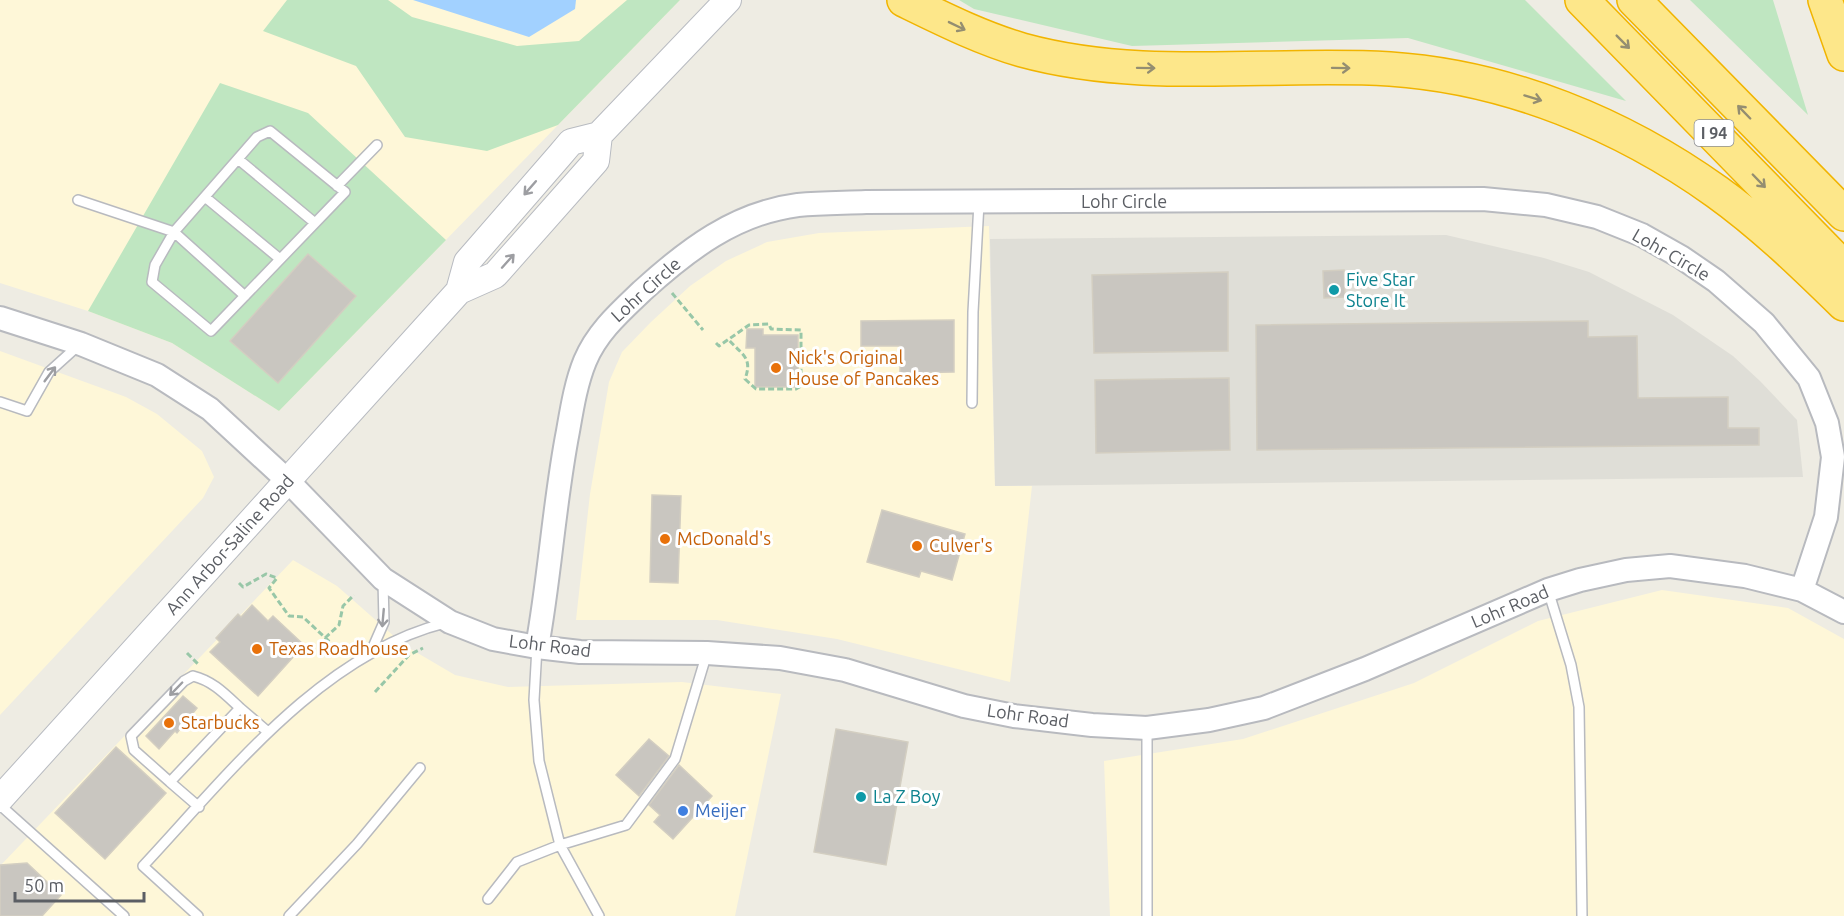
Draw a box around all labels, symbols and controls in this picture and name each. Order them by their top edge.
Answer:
one-way arrow [947,20,965,32]
one-way arrow [1616,34,1630,49]
one-way arrow [1135,62,1155,74]
one-way arrow [1330,62,1350,74]
one-way arrow [1523,93,1542,104]
one-way arrow [1737,105,1752,120]
road number: I 94 [1694,120,1734,146]
one-way arrow [1752,173,1767,188]
one-way arrow [523,181,537,196]
street label: Lohr Circle [1081,191,1167,211]
street label: Lohr Circle [1629,224,1714,284]
one-way arrow [501,253,515,268]
street label: Lohr Circle [607,253,684,326]
place label: Five Star Store It [1346,269,1415,310]
marker: Five Star Store It [1327,283,1341,297]
place label: Nick's Original House of Pancakes [788,347,939,388]
marker: Nick's Original House of Pancakes [769,361,783,375]
one-way arrow [43,366,56,382]
street label: Ann Arbor-Saline Road [161,470,297,618]
place label: McDonald's [677,528,771,548]
marker: McDonald's [658,532,672,546]
place label: Culver's [929,535,993,555]
marker: Culver's [910,539,924,553]
street label: Lohr Road [1468,581,1551,631]
one-way arrow [377,607,388,627]
street label: Lohr Road [508,630,592,660]
place label: Texas Roadhouse [269,638,409,658]
marker: Texas Roadhouse [250,642,264,656]
one-way arrow [169,682,183,697]
street label: Lohr Road [986,699,1070,731]
place label: Starbucks [181,712,260,732]
marker: Starbucks [162,716,176,730]
place label: La Z Boy [873,786,941,806]
marker: La Z Boy [854,790,868,804]
place label: Meijer [695,800,746,820]
marker: Meijer [676,804,690,818]
scale bar [15,865,144,903]
text: 50 m [24,875,64,895]

